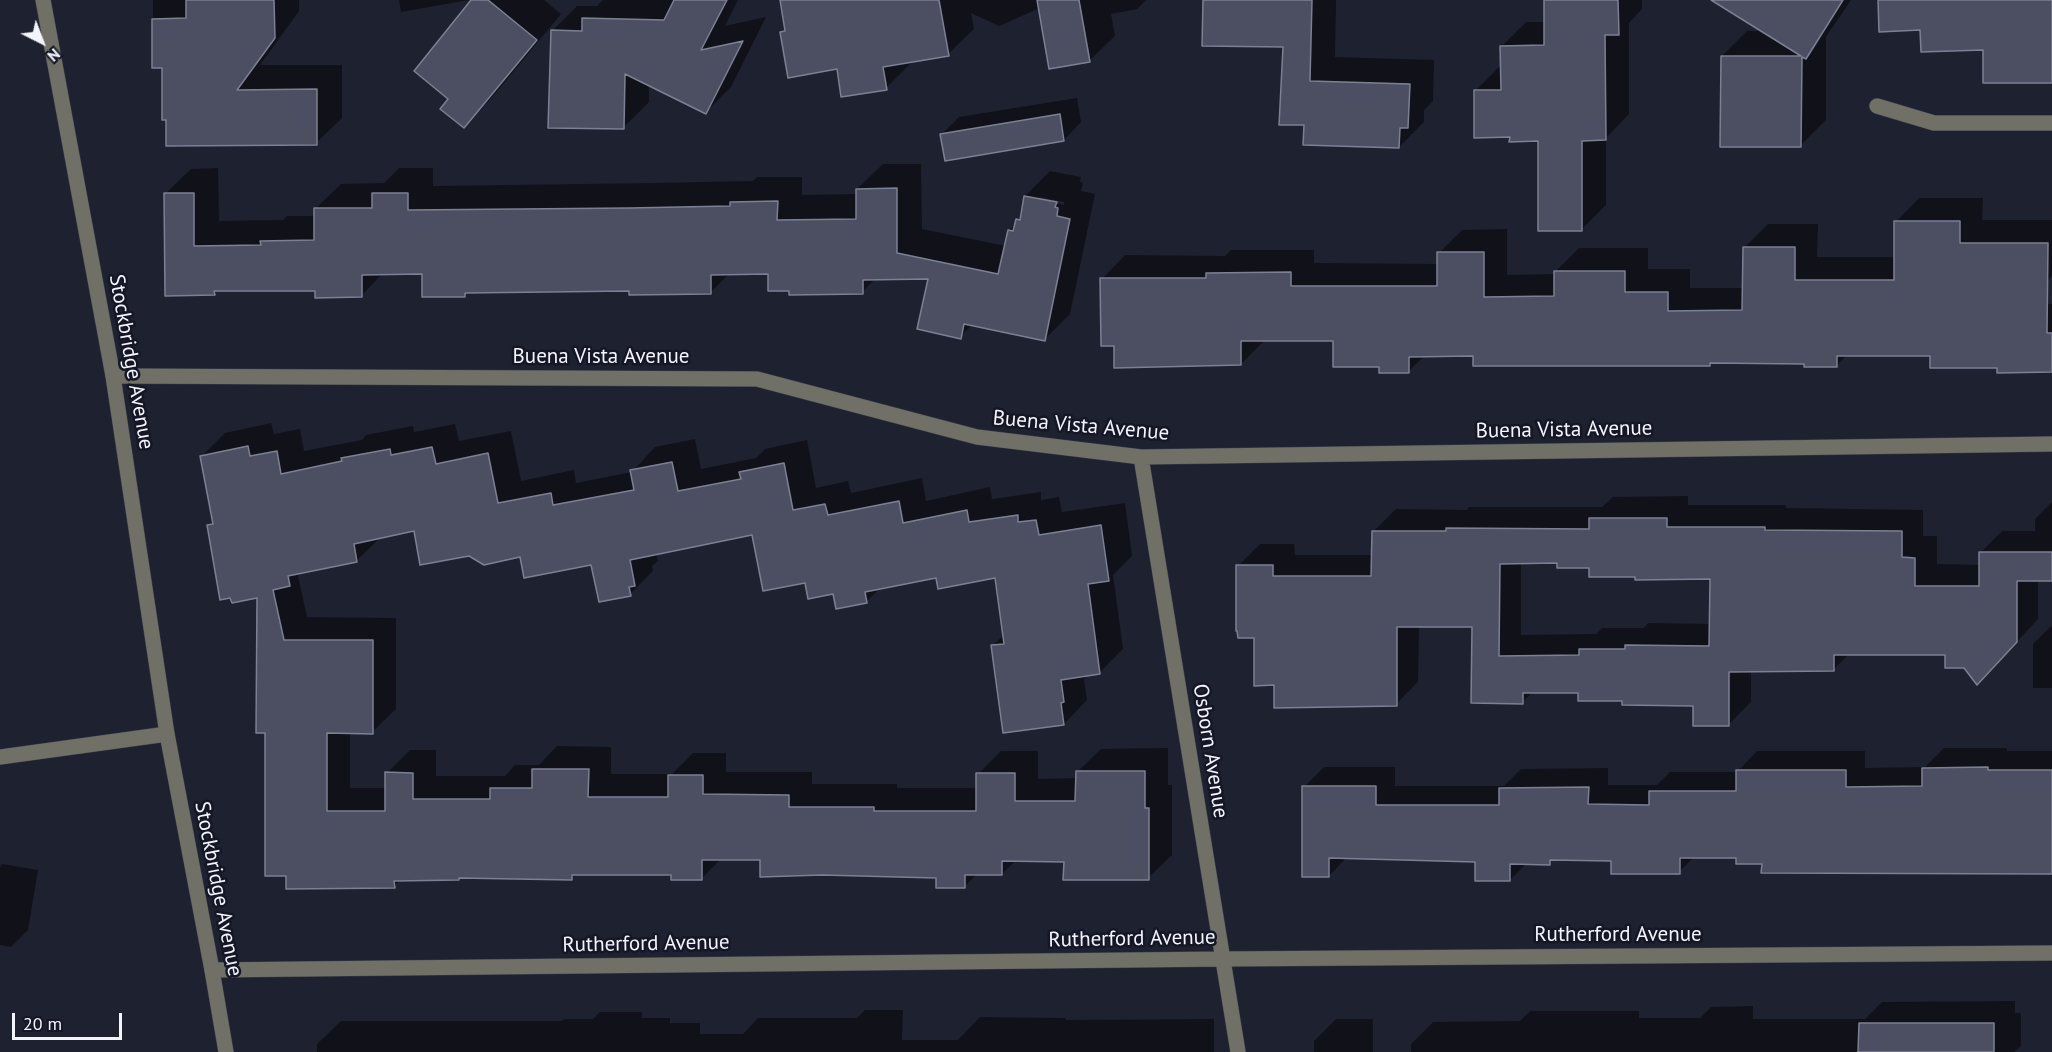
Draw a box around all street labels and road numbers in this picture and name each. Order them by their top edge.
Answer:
street label: Stockbridge Avenue [103,272,159,452]
street label: Buena Vista Avenue [513,344,689,370]
street label: Buena Vista Avenue [992,406,1170,446]
street label: Buena Vista Avenue [1475,416,1653,444]
street label: Osborn Avenue [1187,682,1233,820]
street label: Stockbridge Avenue [189,800,247,978]
street label: Rutherford Avenue [1534,922,1702,948]
street label: Rutherford Avenue [1048,925,1216,953]
street label: Rutherford Avenue [562,930,730,958]

